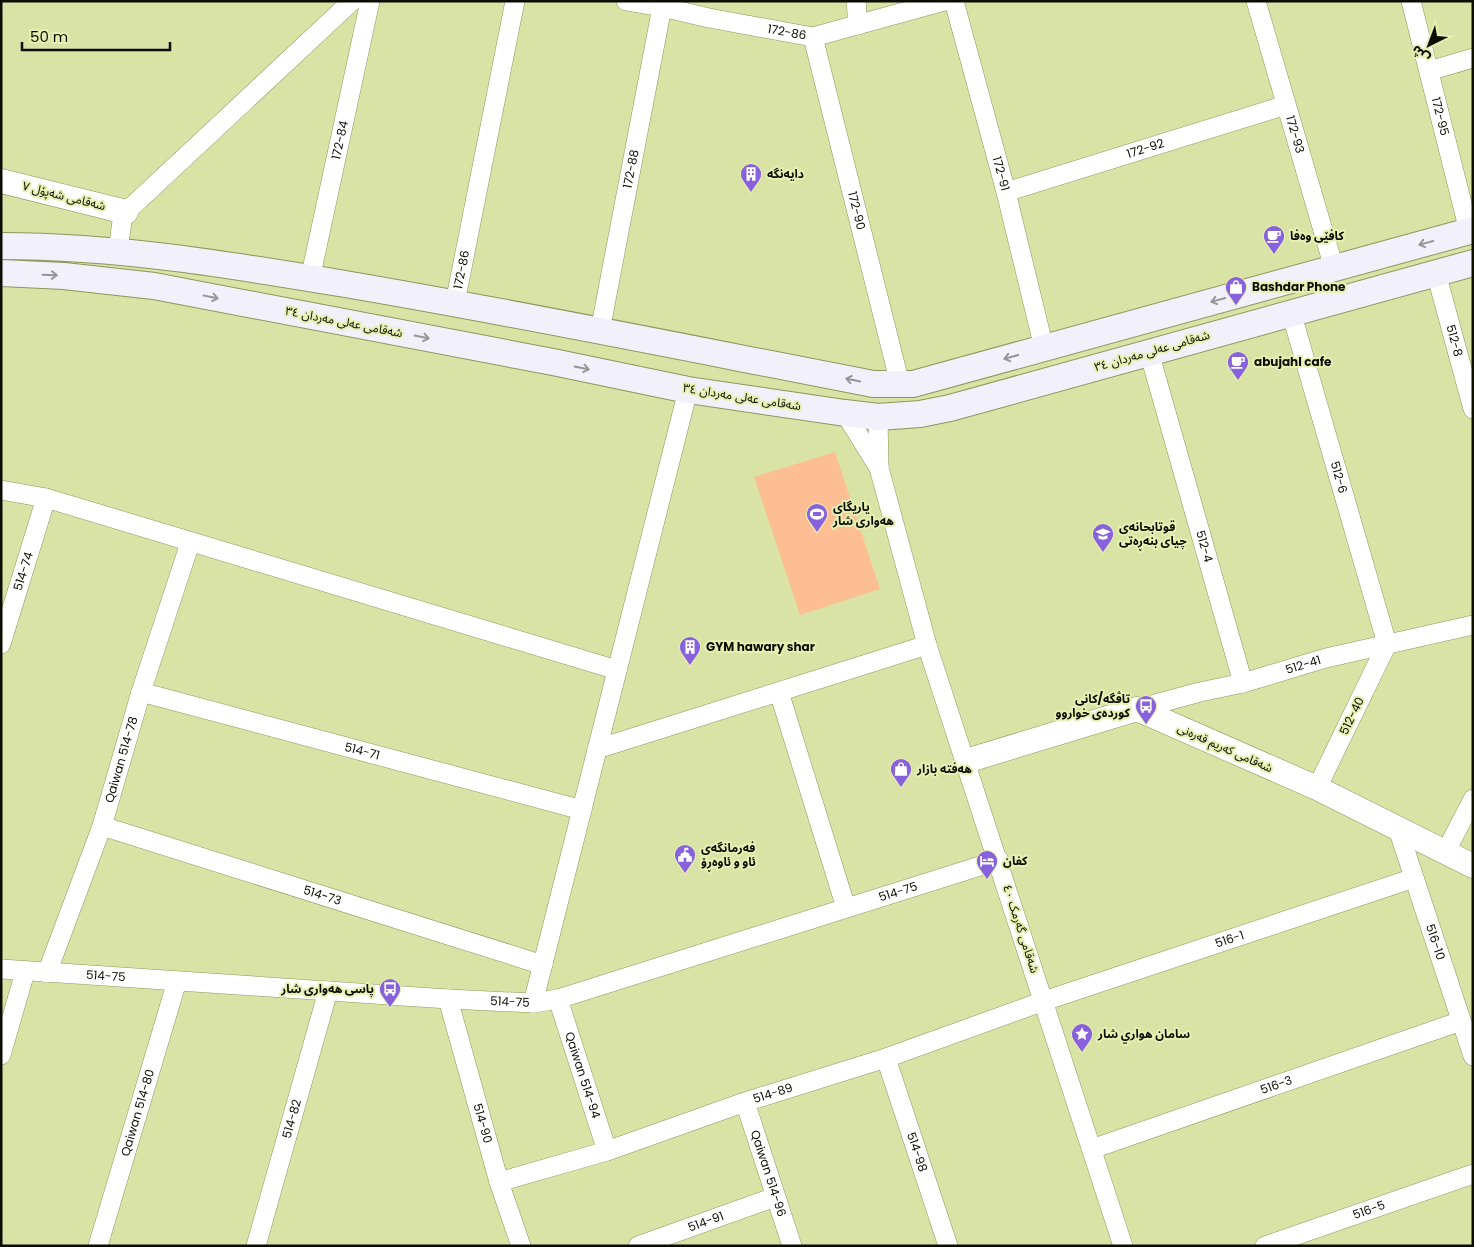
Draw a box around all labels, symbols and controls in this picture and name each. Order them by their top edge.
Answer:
scale bar [22,20,170,52]
street label: 172-86 [766,20,808,44]
north arrow [1404,20,1454,70]
text: 50 m [30,26,68,47]
text: ش [1406,41,1434,69]
street label: 172-95 [1428,95,1454,137]
street label: 172-93 [1282,113,1309,155]
street label: 172-84 [327,119,352,161]
street label: 172-92 [1124,134,1166,162]
street label: 172-88 [618,148,643,190]
street label: 172-91 [989,154,1014,193]
building icon: دایەنگە [739,162,763,193]
place label: دایەنگە [767,165,804,182]
street label: شەقامی شەپۆل ٧ [21,177,108,214]
street label: 172-90 [844,189,870,232]
cafe icon: کافێی وەفا [1262,224,1286,255]
place label: کافێی وەفا [1290,227,1344,244]
one-way arrow [1418,239,1434,248]
street label: 172-86 [449,249,473,290]
one-way arrow [42,270,58,280]
shop icon: Bashdar Phone [1224,275,1248,306]
place label: Bashdar Phone [1252,278,1346,295]
one-way arrow [202,293,218,302]
one-way arrow [1211,295,1227,305]
street label: شەقامی عەلی مەردان ٣٤ [284,302,404,341]
street label: 512-8 [1442,323,1467,358]
street label: شەقامی عەلی مەردان ٣٤ [1092,326,1212,375]
one-way arrow [414,333,430,342]
cafe icon: abujahl cafe [1226,350,1250,381]
one-way arrow [1004,352,1020,362]
place label: abujahl cafe [1254,353,1332,370]
one-way arrow [573,363,589,373]
one-way arrow [845,374,861,384]
street label: شەقامی عەلی مەردان ٣٤ [682,379,802,414]
street label: 512-6 [1327,459,1352,495]
place label: یاریگای هەواری شار [832,498,894,529]
sports icon: یاریگای هەواری شار [805,502,829,533]
place label: قوتابحانەی چیای بنەڕەتی [1119,518,1187,552]
school or university icon: قوتابحانەی چیای بنەڕەتی [1091,522,1115,553]
street label: 512-4 [1192,528,1217,565]
street label: 514-74 [9,549,37,593]
building icon: GYM hawary shar [678,635,702,666]
place label: GYM hawary shar [706,638,815,655]
street label: 512-41 [1283,651,1323,678]
place label: تاڤگە/کانی کوردەی خواروو [1055,690,1131,721]
bus stop icon: تاڤگە/کانی کوردەی خواروو [1134,694,1158,725]
street label: 512-40 [1335,694,1368,737]
street label: Qaiwan 514-78 [100,714,141,805]
street label: شەقامی کەریم قەرەنی [1174,719,1276,777]
street label: 514-71 [343,738,382,764]
shop icon: هەفتە بازار [889,757,913,788]
place label: هەفتە بازار [916,760,972,777]
place label: فەرمانگەی ئاو و ئاوەڕۆ [701,839,756,873]
public building icon: فەرمانگەی ئاو و ئاوەڕۆ [673,843,697,874]
hotel icon: كفان [975,849,999,880]
place label: كفان [1003,852,1028,869]
street label: 514-75 [876,877,919,905]
street label: 514-73 [301,881,344,909]
street label: شەقامی گەرمک ٤٠ [999,882,1044,975]
street label: 516-10 [1422,922,1450,962]
street label: 516-1 [1213,926,1246,952]
street label: 514-75 [85,966,126,985]
bus stop icon: پاسی هەواری شار [378,977,402,1008]
place label: پاسی هەواری شار [280,980,374,998]
street label: 514-75 [490,992,530,1011]
place icon: سامان هواري شار [1070,1022,1094,1053]
place label: سامان هواري شار [1097,1025,1190,1044]
street label: Qaiwan 514-94 [561,1029,605,1121]
street label: Qaiwan 514-80 [116,1067,158,1158]
street label: 516-3 [1258,1071,1294,1098]
street label: 514-89 [751,1079,795,1107]
street label: 514-82 [278,1097,305,1140]
street label: 514-90 [469,1101,497,1145]
street label: Qaiwan 514-96 [747,1128,791,1219]
street label: 514-98 [903,1130,932,1174]
street label: 516-5 [1350,1196,1387,1223]
street label: 514-91 [685,1207,726,1236]

